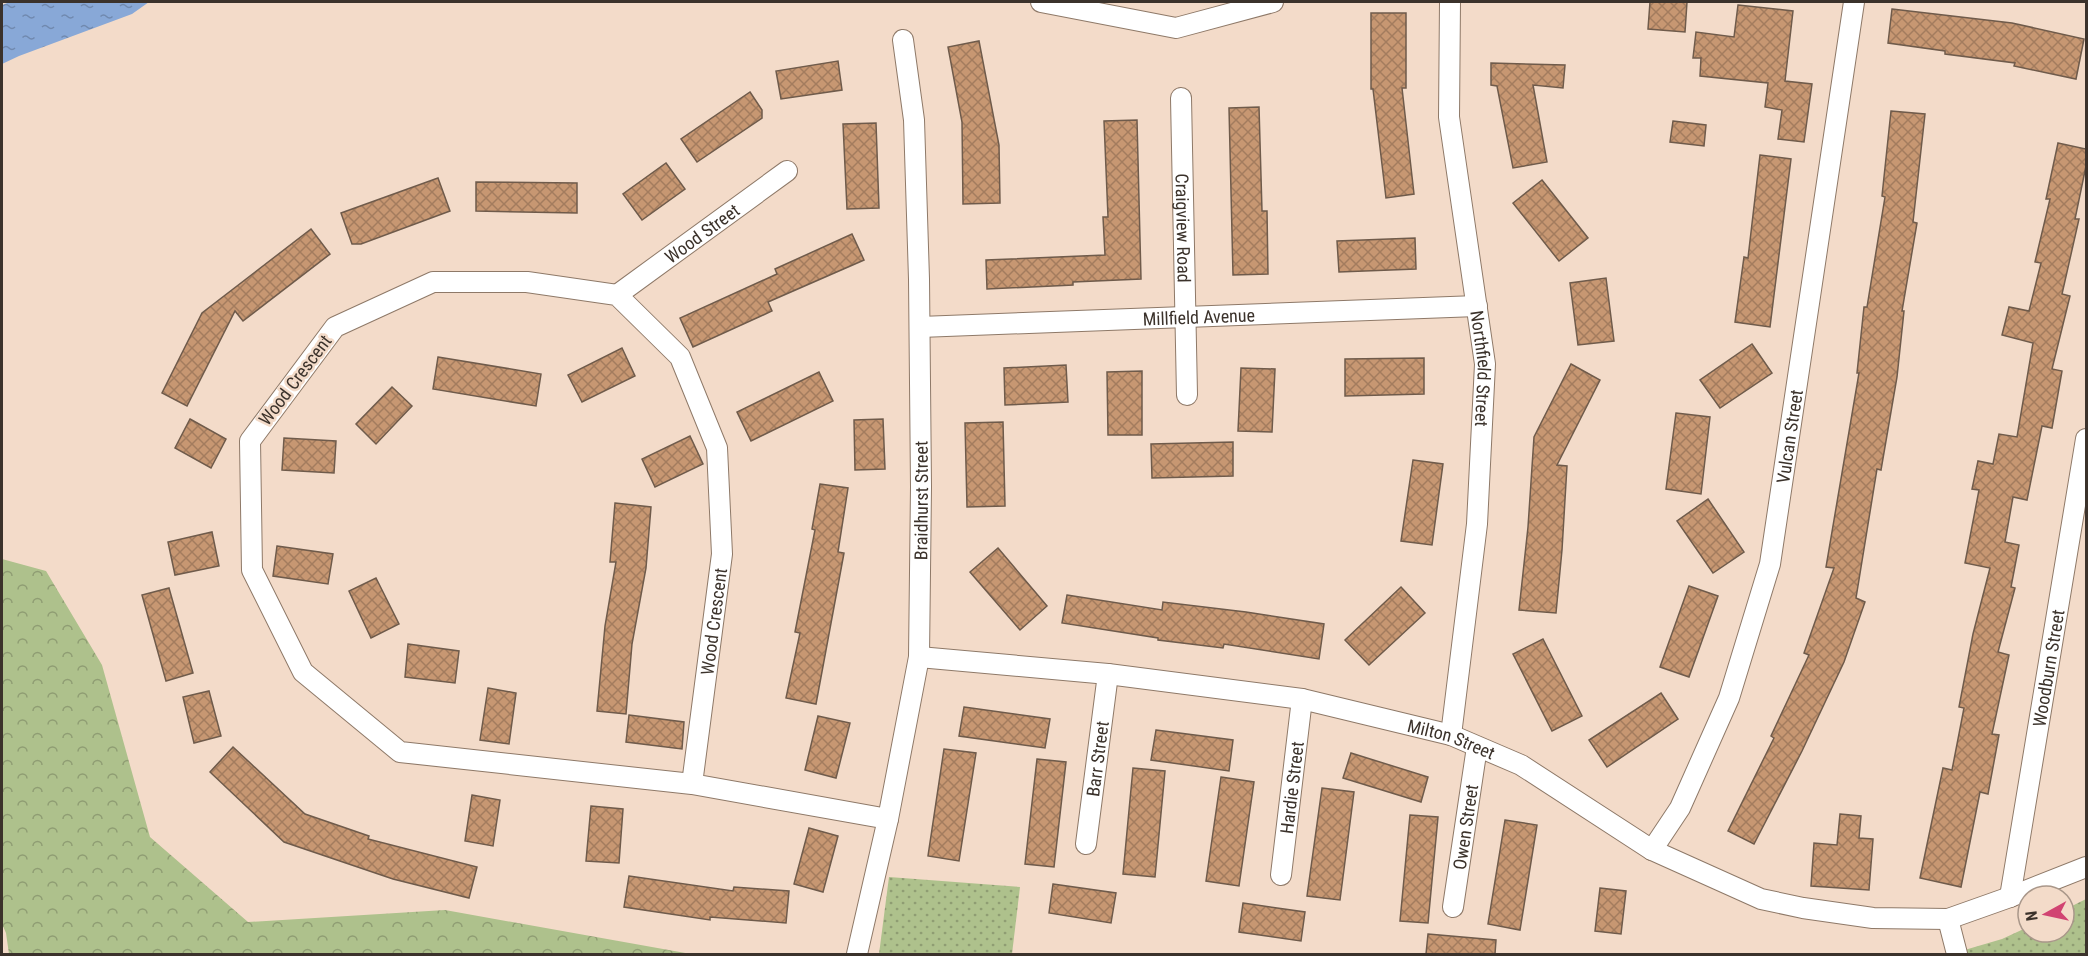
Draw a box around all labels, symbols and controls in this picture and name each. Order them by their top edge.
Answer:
street label: Craigview Road [1172,173,1195,283]
street label: Wood Street [661,199,743,267]
street label: Millfield Avenue [1142,304,1255,329]
street label: Northfield Street [1467,309,1496,427]
street label: Wood Crescent [254,331,336,429]
street label: Vulcan Street [1772,388,1806,485]
street label: Braidhurst Street [910,441,932,560]
street label: Wood Crescent [696,567,731,676]
street label: Woodburn Street [2028,608,2068,728]
street label: Milton Street [1406,714,1498,763]
street label: Barr Street [1082,720,1112,798]
street label: Hardie Street [1275,740,1307,835]
street label: Owen Street [1448,783,1482,871]
north arrow [2016,884,2076,944]
text: N [2022,910,2042,922]

